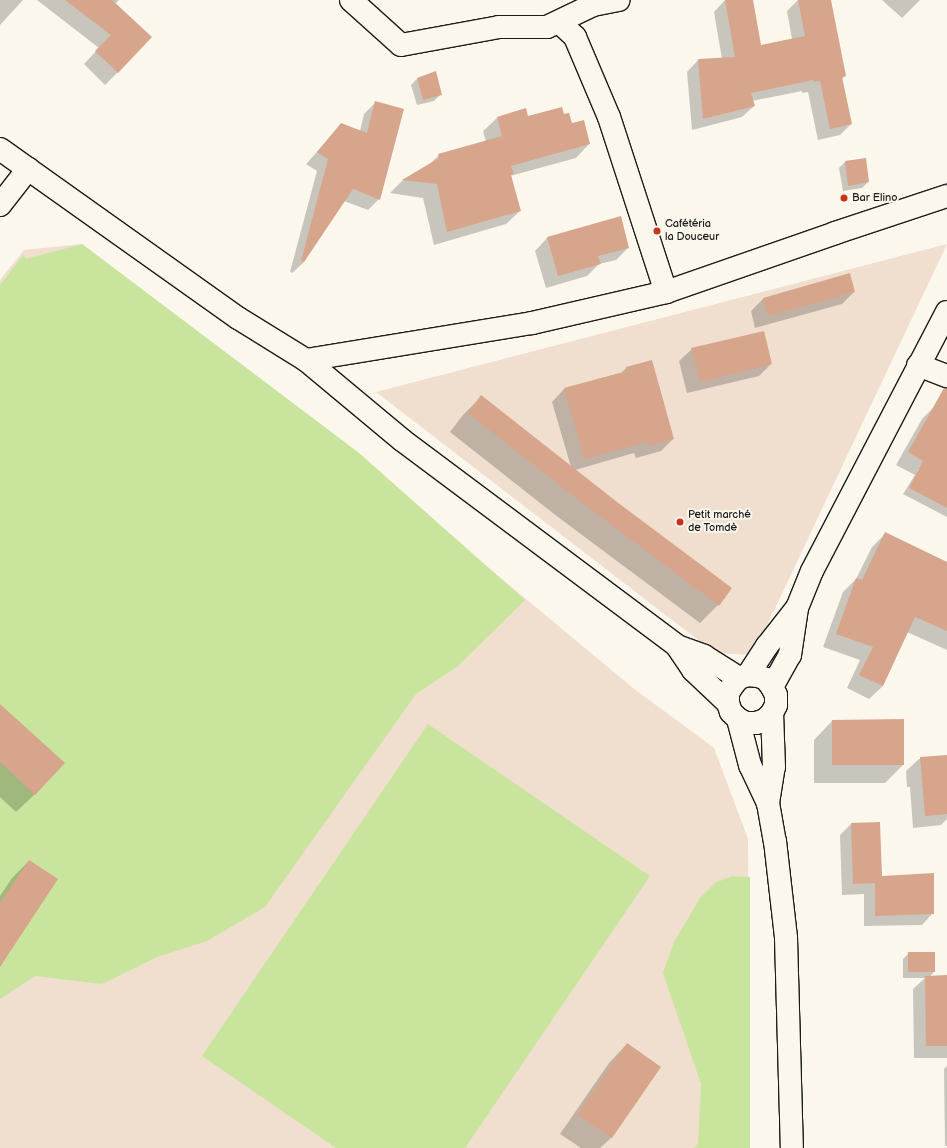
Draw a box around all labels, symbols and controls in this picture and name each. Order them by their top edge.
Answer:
place label: Bar Elino [852,191,897,205]
marker: Bar Elino [839,193,849,203]
place label: Cafétéria la Douceur [665,218,719,244]
marker: Cafétéria la Douceur [652,226,662,236]
place label: Petit marché de Tomdè [688,509,751,535]
marker: Petit marché de Tomdè [675,517,685,527]

